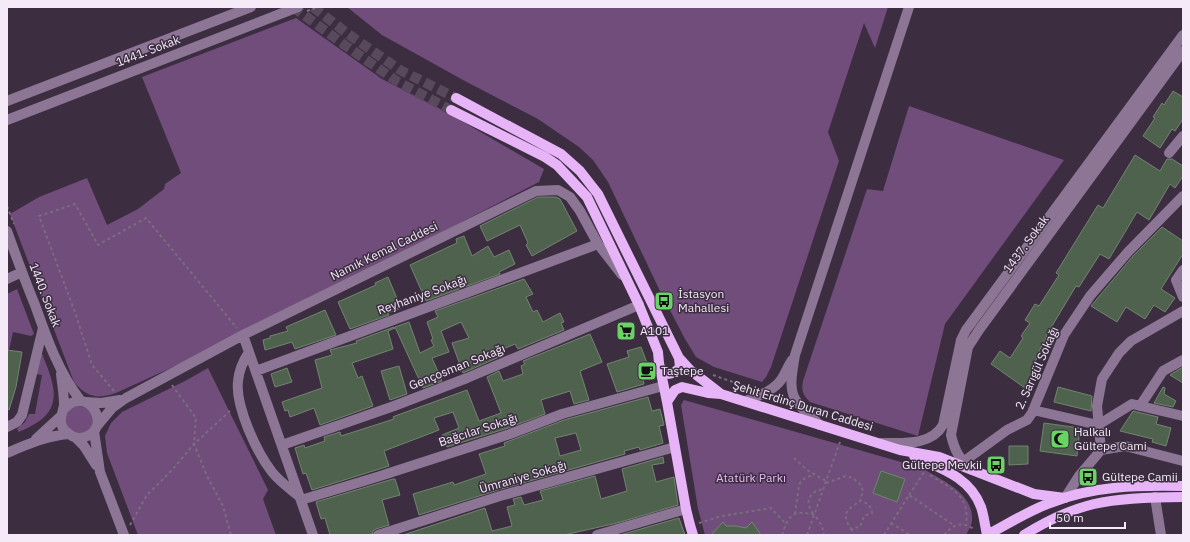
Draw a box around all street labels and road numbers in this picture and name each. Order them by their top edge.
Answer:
street label: 1441. Sokak [114,31,183,70]
street label: 1437. Sokak [1000,211,1052,275]
street label: Namık Kemal Caddesi [328,218,440,283]
street label: 1440. Sokak [26,261,65,330]
street label: Reyhaniye Sokağı [375,271,469,318]
street label: 2. Sarıgül Sokağı [1012,324,1062,412]
street label: Gençosman Sokağı [406,340,507,393]
street label: Şehit Erdinç Duran Caddesi [731,377,875,434]
street label: Bağcılar Sokağı [436,410,519,449]
street label: Ümraniye Sokağı [477,457,568,496]

